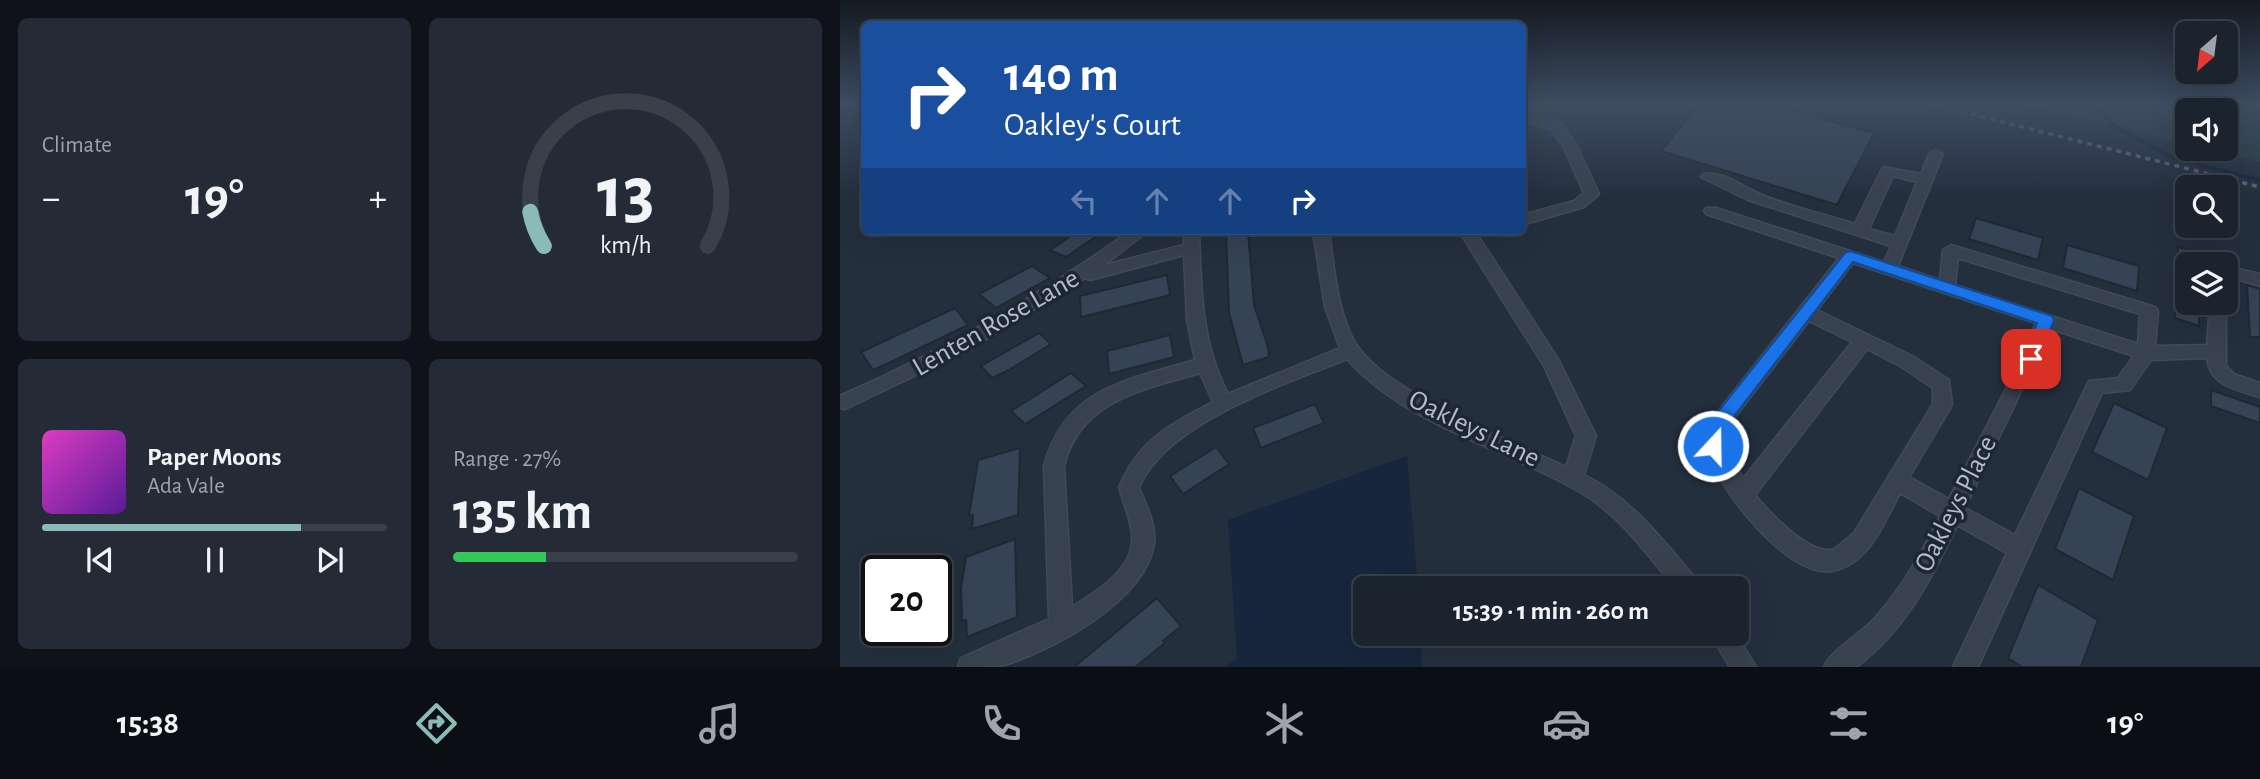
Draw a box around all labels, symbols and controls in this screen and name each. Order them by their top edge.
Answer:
north arrow [2175,21,2238,84]
map controls [2175,21,2238,315]
icon: right [889,49,980,140]
text: 140 m [1004,51,1119,100]
button: sound [2175,98,2238,161]
text: Oakley's Court [1004,109,1181,141]
text: Climate [42,134,112,157]
text: 13 [597,158,654,231]
text: 19° [185,172,244,224]
button: search [2175,175,2238,238]
text: − [42,180,60,218]
text: + [369,180,387,218]
icon: left [1065,182,1103,220]
icon: ahead [1138,182,1176,220]
icon: ahead [1211,182,1249,220]
icon: right [1284,182,1322,220]
text: km/h [600,232,651,257]
button: layers [2175,252,2238,315]
street label: Lenten Rose Lane [908,264,1084,382]
pin [2001,329,2061,389]
icon: arrive [2012,340,2050,378]
street label: Oakleys Lane [1404,385,1544,473]
position arrow [1676,409,1750,483]
street label: Oakleys Place [1910,432,2002,576]
text: Paper Moons [147,444,282,470]
text: Range · 27% [453,448,561,471]
text: Ada Vale [147,475,225,498]
text: 135 km [453,486,592,538]
icon: previous [81,541,119,579]
icon: pause [196,541,234,579]
icon: next [311,541,349,579]
speed limit sign: 20 [861,555,952,646]
text: 15:39 · 1 min · 260 m [1453,598,1649,624]
icon: directions [412,699,461,748]
icon: music [695,699,744,748]
icon: phone [977,699,1026,748]
icon: climate [1260,699,1309,748]
icon: car [1542,699,1591,748]
icon: filters [1824,699,1873,748]
text: 15:38 [117,707,179,739]
text: 19° [2107,707,2143,739]

